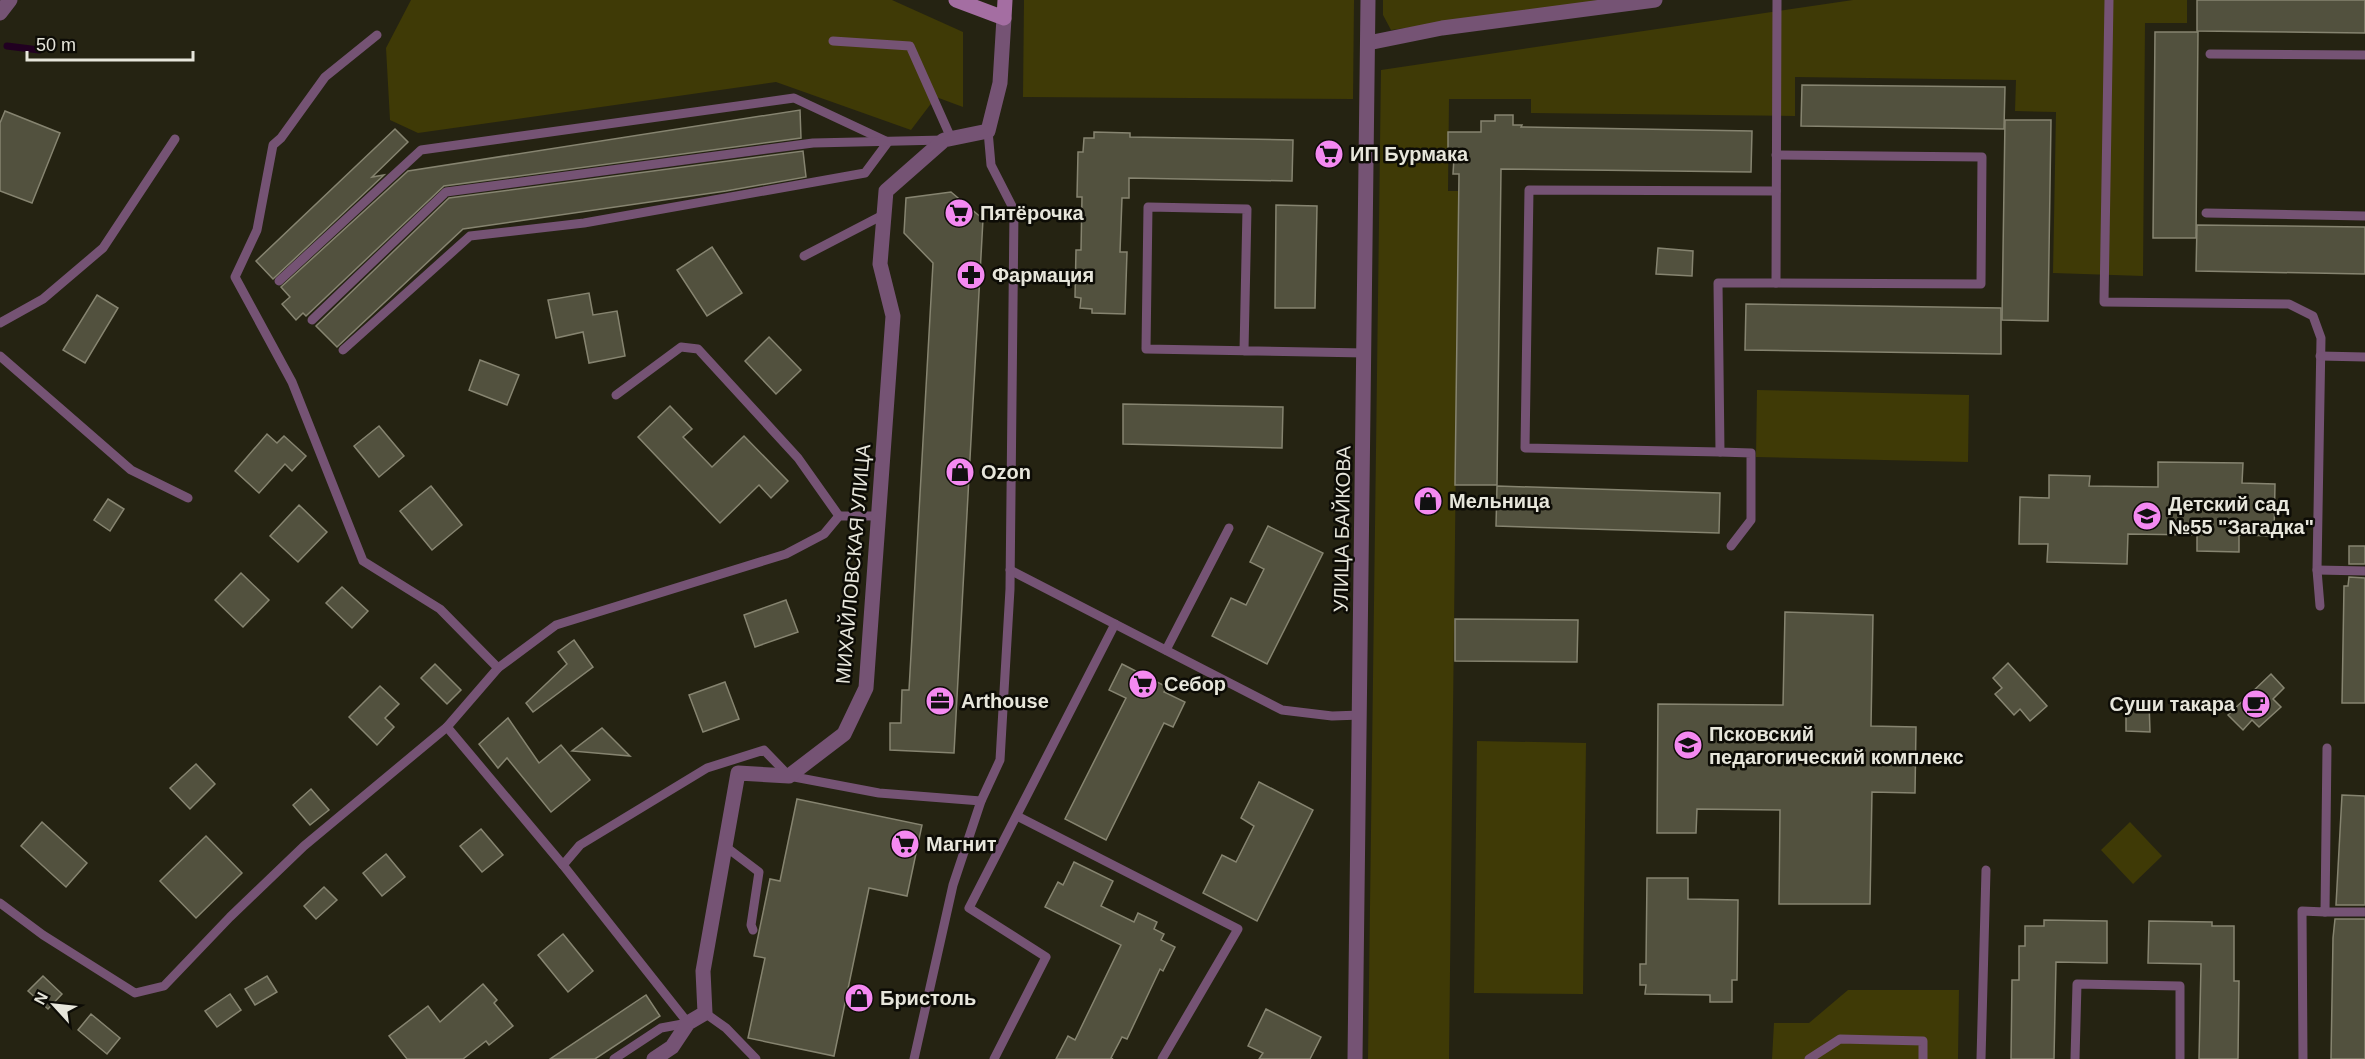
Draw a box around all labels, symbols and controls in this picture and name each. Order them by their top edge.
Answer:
scale bar [27,24,194,62]
text: 50 m [36,35,76,55]
supermarket icon: ИП Бурмака [1313,138,1345,170]
place label: ИП Бурмака [1350,143,1469,165]
supermarket icon: Пятёрочка [943,197,975,229]
place label: Пятёрочка [980,202,1085,224]
pharmacy icon: Фармация [955,259,987,291]
place label: Фармация [992,264,1094,286]
street label: МИХАЙЛОВСКАЯ УЛИЦА [831,442,874,685]
street label: УЛИЦА БАЙКОВА [1329,445,1354,612]
shop icon: Ozon [944,456,976,488]
place label: Ozon [981,461,1031,483]
shop icon: Мельница [1412,485,1444,517]
place label: Мельница [1449,490,1551,512]
place label: Детский сад №55 "Загадка" [2168,493,2314,538]
school or university icon: Детский сад №55 "Загадка" [2131,500,2163,532]
supermarket icon: Себор [1127,668,1159,700]
place label: Себор [1164,673,1226,695]
office icon: Arthouse [924,685,956,717]
cafe icon: Суши такара [2240,688,2272,720]
place label: Arthouse [961,690,1049,712]
place label: Суши такара [2110,693,2236,715]
place label: Псковский педагогический комплекс [1709,723,1964,768]
school or university icon: Псковский педагогический комплекс [1672,729,1704,761]
supermarket icon: Магнит [889,828,921,860]
place label: Магнит [926,833,997,855]
north arrow [24,975,84,1035]
shop icon: Бристоль [843,982,875,1014]
place label: Бристоль [880,987,976,1009]
text: N [31,989,51,1007]

